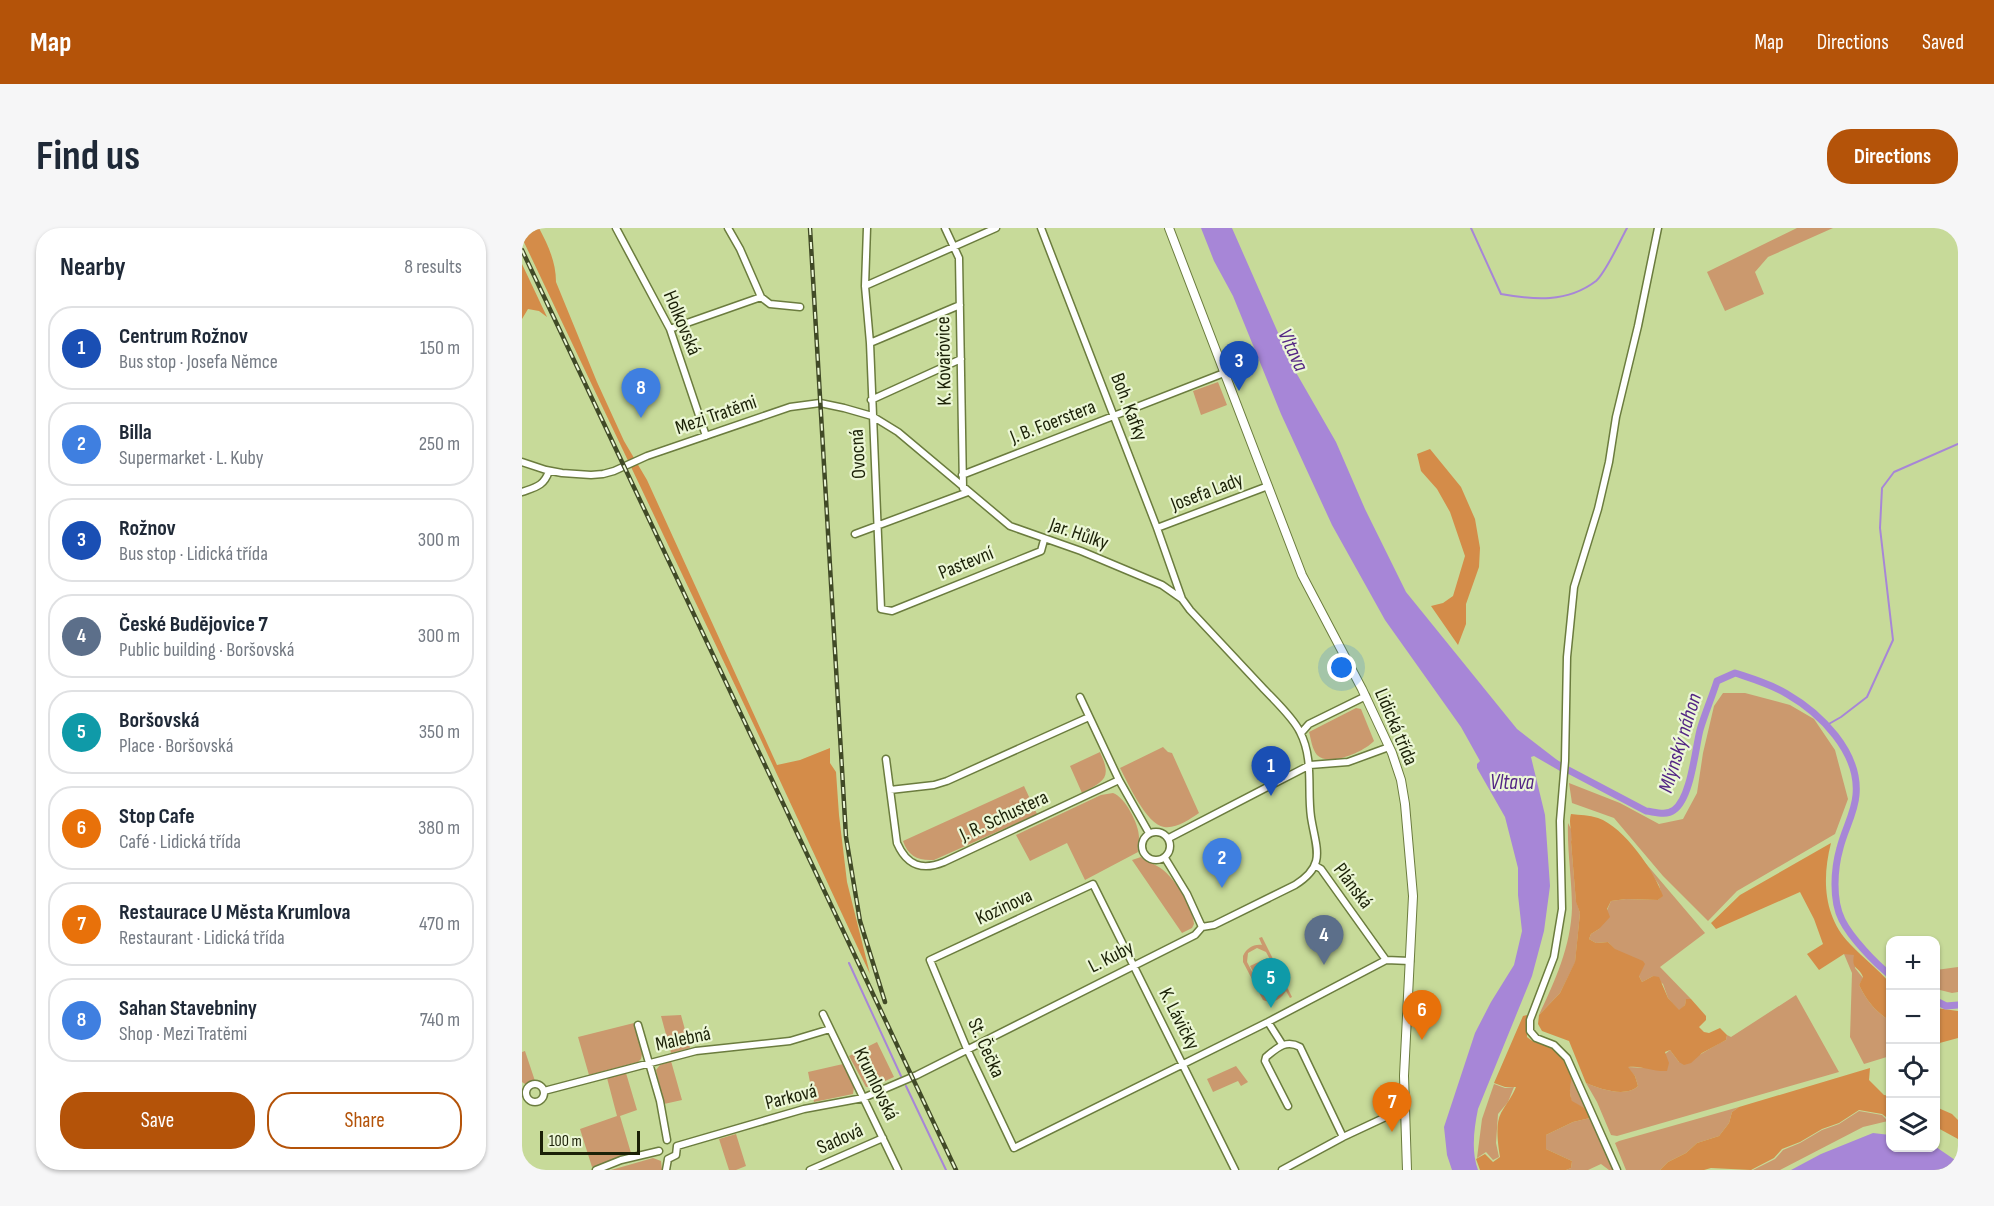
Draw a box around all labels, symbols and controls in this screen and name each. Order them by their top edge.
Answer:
text: Map [30,26,71,59]
text: Map [1754,30,1784,55]
text: Directions [1817,30,1889,55]
text: Saved [1922,30,1964,55]
button: Directions [1827,129,1958,184]
text: Find us [36,131,140,182]
text: Nearby [60,252,126,283]
text: 8 results [404,255,462,279]
street label: Holkovská [658,287,706,359]
street label: K. Kovařovice [931,316,957,406]
text: Centrum Rožnov [119,323,248,350]
water label: Vltava [1272,325,1314,376]
text: 1 [78,336,85,360]
text: 150 m [420,336,460,360]
pin: 3 [1220,342,1258,391]
text: Bus stop · Josefa Němce [119,350,278,374]
pin: 8 [622,368,660,418]
street label: Boh. Kafky [1105,370,1153,444]
street label: Mezi Tratěmi [672,390,760,440]
street label: J. B. Foerstera [1006,395,1099,450]
text: Billa [119,419,152,446]
street label: Ovocná [845,428,871,480]
text: 2 [77,432,86,456]
text: 250 m [419,432,460,456]
text: Supermarket · L. Kuby [119,446,263,470]
street label: Josefa Lady [1167,467,1247,517]
street label: Jar. Hůlky [1045,512,1112,555]
text: Rožnov [119,515,176,542]
text: 3 [77,528,86,552]
text: 300 m [418,528,460,552]
street label: Pastevní [935,541,997,585]
text: Bus stop · Lidická třída [119,542,268,566]
text: České Budějovice 7 [119,611,268,638]
text: 4 [77,624,86,648]
text: 300 m [418,624,460,648]
text: Public building · Boršovská [119,638,294,662]
your location [1327,653,1356,682]
street label: Lidická třída [1369,685,1423,769]
water label: Mlýnský náhon [1653,690,1707,796]
text: Boršovská [119,707,199,734]
text: 5 [77,720,86,744]
text: 350 m [419,720,460,744]
text: Place · Boršovská [119,734,233,758]
pin: 1 [1252,746,1290,796]
water label: Vltava [1490,770,1534,795]
street label: J. R. Schustera [955,785,1052,847]
text: Stop Cafe [119,803,195,830]
text: 6 [77,816,86,840]
text: 380 m [418,816,460,840]
text: Café · Lidická třída [119,830,241,854]
pin: 2 [1202,838,1242,888]
street label: Plánská [1328,858,1378,914]
street label: Kozinova [972,884,1036,930]
text: Restaurace U Města Krumlova [119,899,351,926]
text: 7 [77,912,86,936]
text: 470 m [419,912,460,936]
pin: 4 [1304,916,1344,965]
text: Restaurant · Lidická třída [119,926,285,950]
street label: L. Kuby [1084,935,1138,978]
map controls [1886,936,1940,1152]
button: + [1886,936,1940,990]
pin: 5 [1252,958,1290,1008]
street label: K. Lávičky [1153,984,1205,1054]
pin: 6 [1402,990,1442,1040]
button: − [1886,990,1940,1044]
text: Sahan Stavebniny [119,995,257,1022]
text: 8 [77,1008,86,1032]
text: 740 m [420,1008,460,1032]
street label: St. Čečka [962,1014,1010,1082]
street label: Malebná [653,1021,713,1057]
text: Shop · Mezi Tratěmi [119,1022,247,1046]
street label: Krumlovská [848,1044,904,1124]
button: locate [1886,1044,1940,1098]
street label: Parková [763,1079,819,1115]
pin: 7 [1372,1082,1412,1132]
button: Save [60,1092,255,1149]
button: Share [267,1092,462,1149]
button: layers [1886,1098,1940,1152]
street label: Sadová [813,1118,867,1160]
scale bar [540,1128,640,1156]
text: 100 m [549,1132,582,1151]

